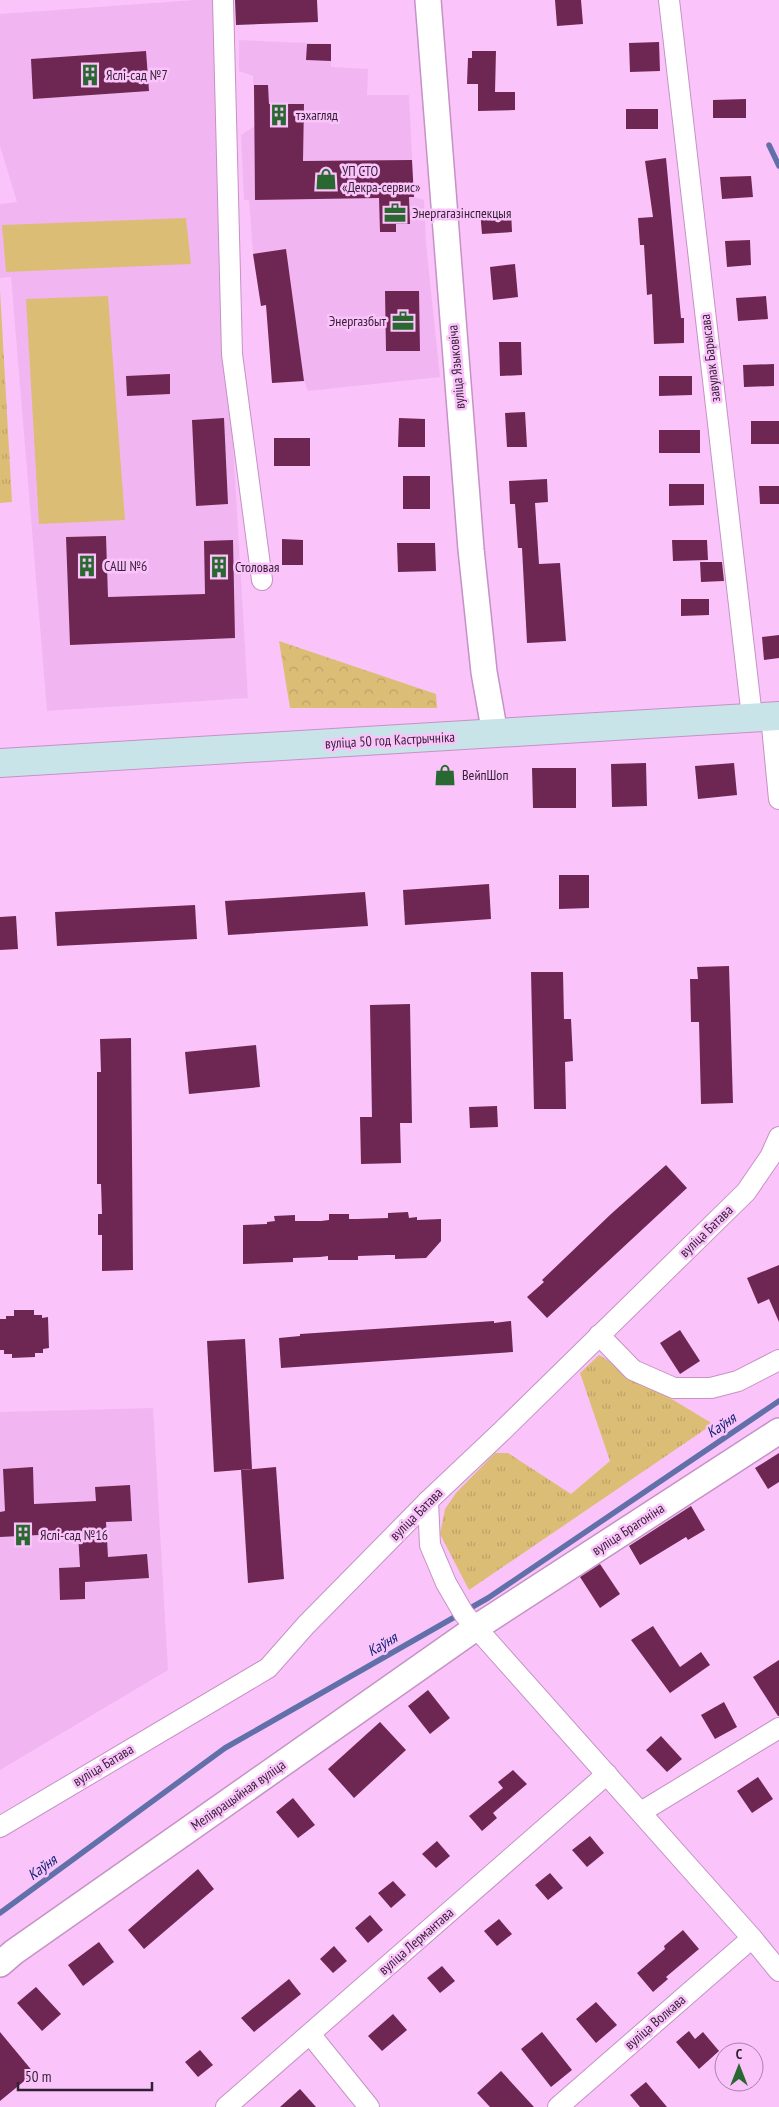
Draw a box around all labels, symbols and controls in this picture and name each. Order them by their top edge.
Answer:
building icon: Яслі-сад №7 [77,62,103,88]
place label: Яслі-сад №7 [106,66,168,84]
building icon: тэхагляд [266,102,292,128]
place label: тэхагляд [296,106,338,124]
place label: УП СТО «Декра-сервис» [342,162,421,196]
shop icon: УП СТО «Декра-сервис» [313,166,339,192]
office icon: Энергагазінспекцыя [382,200,408,226]
place label: Энергагазінспекцыя [412,204,511,222]
office icon: Энергазбыт [390,308,416,334]
place label: Энергазбыт [329,312,387,330]
street label: завулак Барысава [696,313,724,403]
street label: вуліца Языковіча [443,324,469,410]
building icon: САШ №6 [74,553,100,579]
building icon: Столовая [206,554,232,580]
place label: САШ №6 [104,557,147,575]
place label: Столовая [235,558,279,576]
street label: вуліца 50 год Кастрычніка [325,728,455,752]
shop icon: ВейпШоп [432,762,458,788]
place label: ВейпШоп [462,766,508,784]
street label: вуліца Батава [676,1201,736,1261]
water label: Каўня [703,1408,740,1442]
street label: вуліца Батава [386,1484,446,1544]
street label: вуліца Брагоніна [588,1499,668,1559]
building icon: Яслі-сад №16 [10,1522,36,1548]
place label: Яслі-сад №16 [40,1526,108,1544]
water label: Каўня [364,1627,401,1660]
street label: вуліца Батава [69,1740,137,1790]
street label: Меліярацыйная вуліца [187,1756,289,1834]
water label: Каўня [24,1849,61,1884]
street label: вуліца Лермантава [375,1904,457,1978]
street label: вуліца Волкава [621,1991,689,2053]
north arrow [714,2042,764,2092]
text: С [736,2045,743,2063]
scale bar [18,2060,151,2092]
text: 50 m [25,2067,51,2086]

